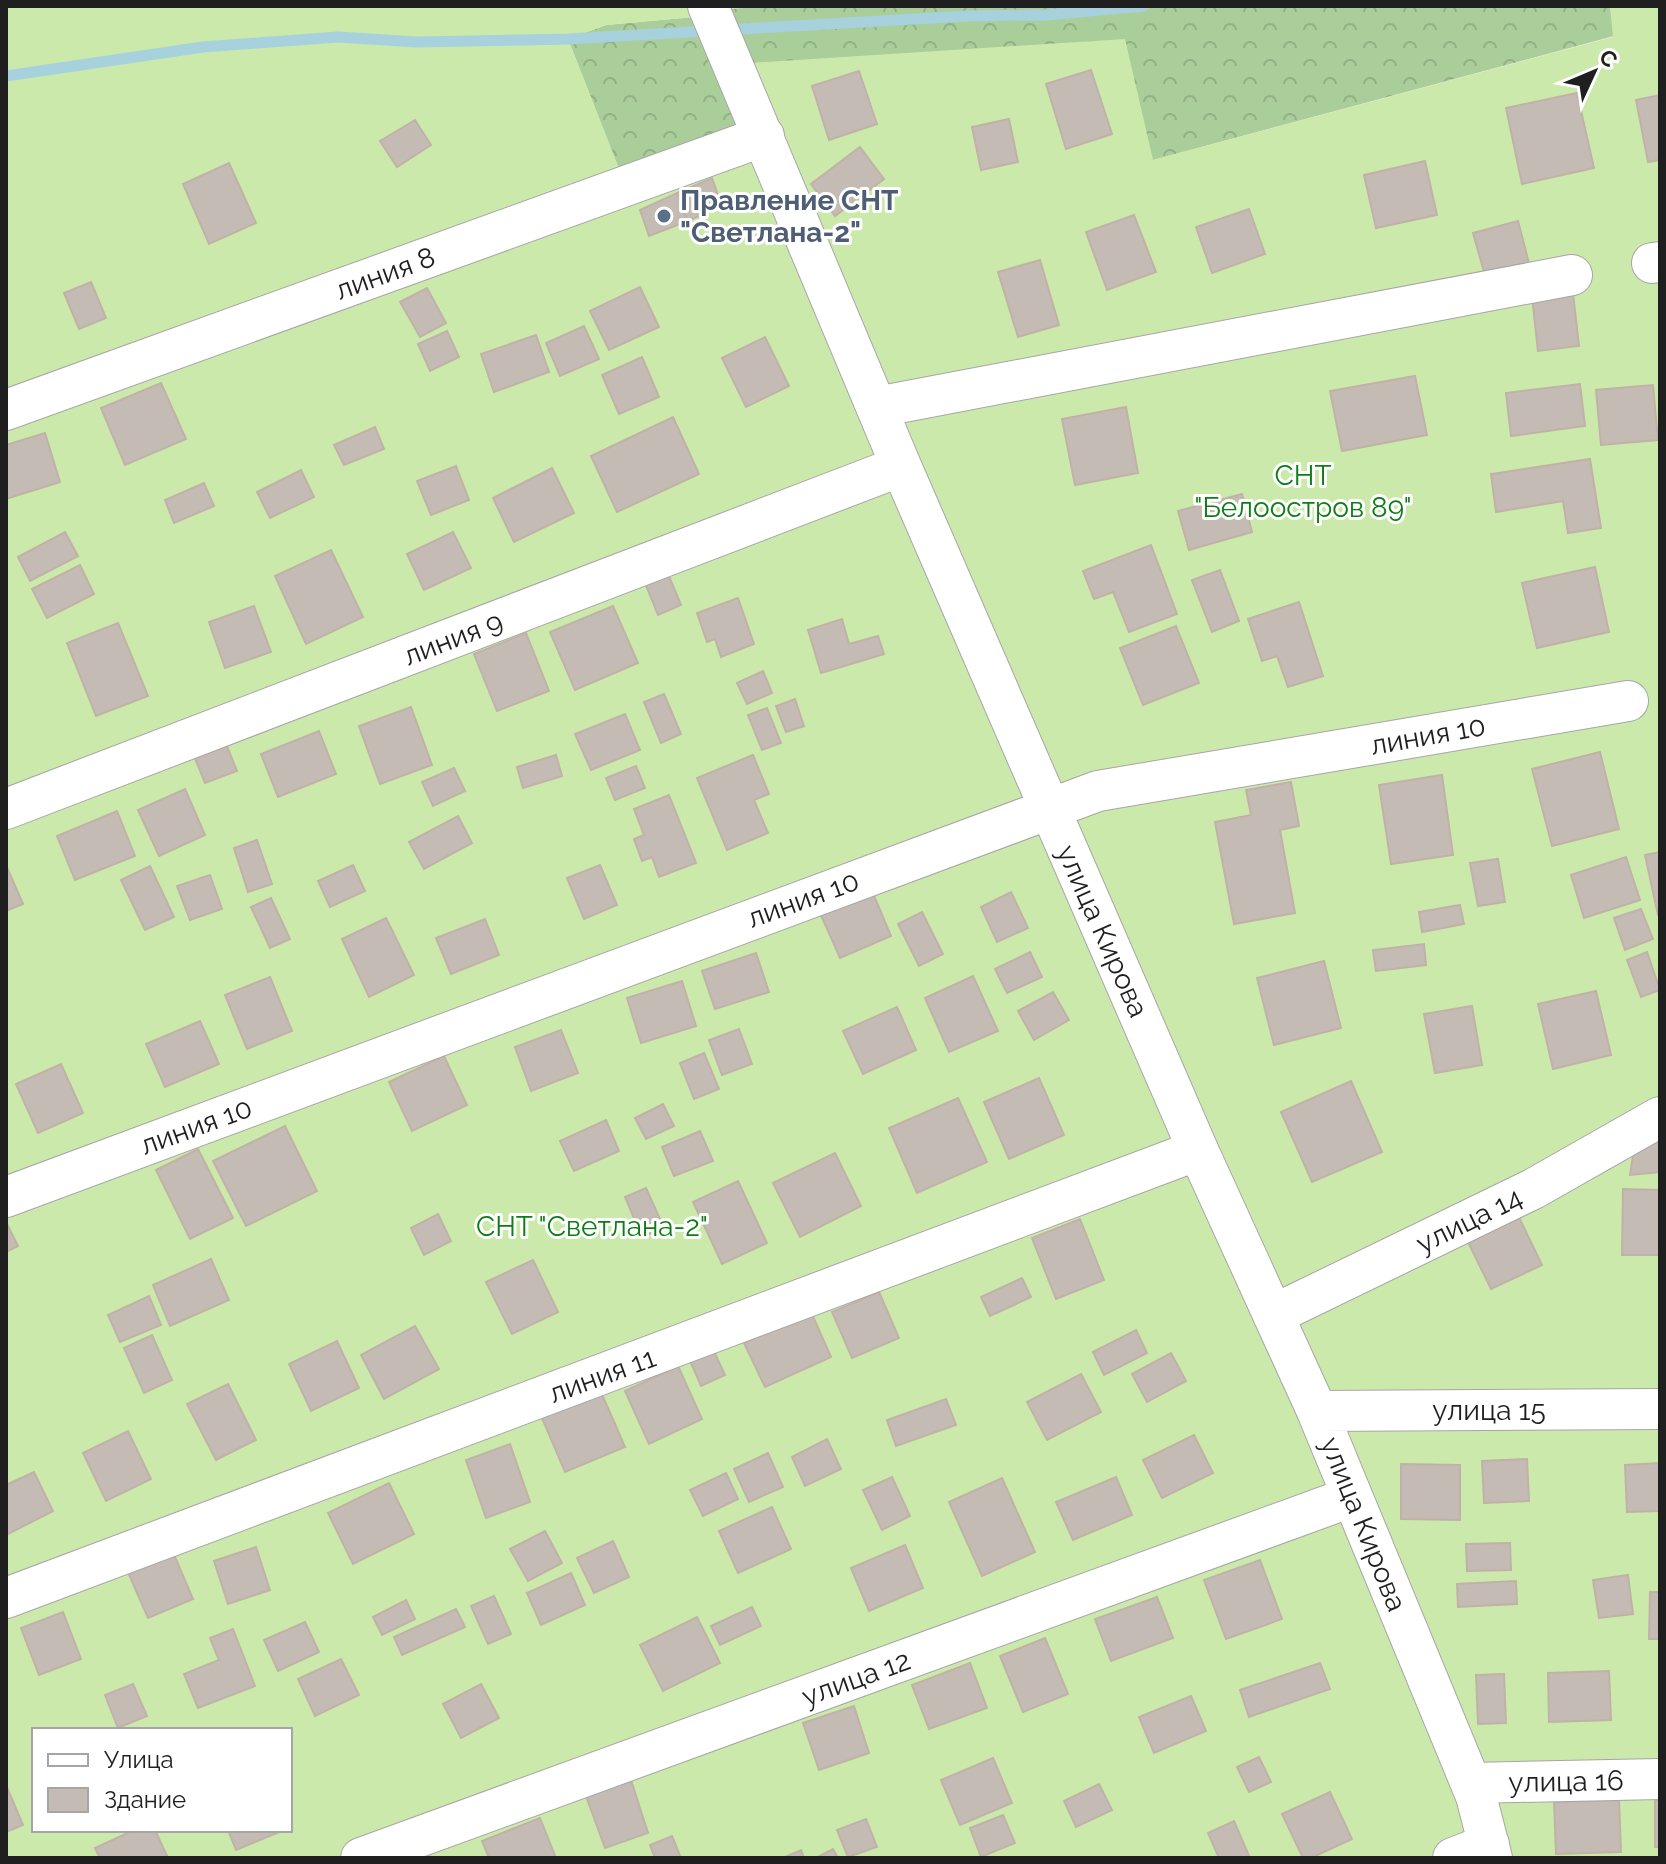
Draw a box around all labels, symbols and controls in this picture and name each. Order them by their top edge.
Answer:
north arrow [1554,32,1634,112]
text: С [1594,44,1623,73]
place label: Правление СНТ "Светлана-2" [680,184,898,249]
marker: Правление СНТ "Светлана-2" [655,207,673,225]
street label: линия 8 [331,240,440,307]
park label: СНТ "Белоостров 89" [1194,459,1412,524]
street label: линия 9 [399,605,507,672]
street label: линия 10 [1368,709,1488,762]
street label: улица Кирова [1050,840,1155,1022]
street label: линия 10 [743,864,863,935]
street label: линия 10 [136,1091,256,1162]
street label: улица 14 [1411,1181,1528,1260]
park label: СНТ "Светлана-2" [476,1210,708,1243]
street label: линия 11 [544,1341,660,1410]
street label: улица 15 [1432,1394,1546,1427]
street label: улица Кирова [1314,1432,1413,1616]
street label: улица 12 [797,1644,915,1713]
legend [32,1728,292,1832]
text: Улица [104,1745,174,1774]
street label: улица 16 [1508,1764,1624,1799]
text: Здание [104,1785,186,1814]

